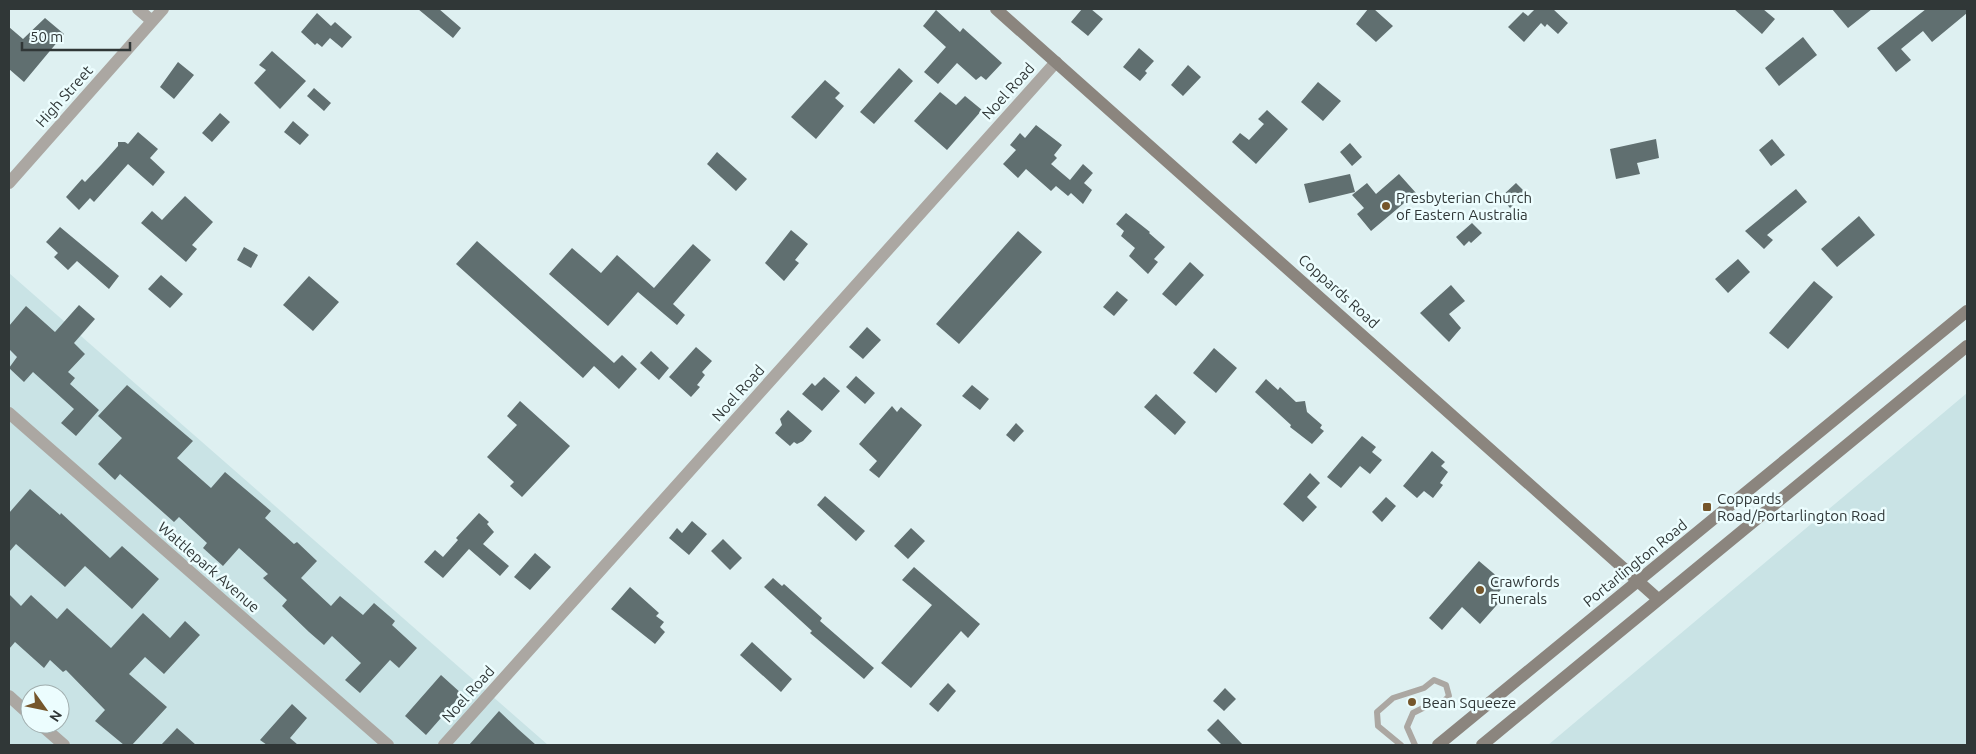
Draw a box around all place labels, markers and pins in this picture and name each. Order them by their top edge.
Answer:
place label: Presbyterian Church of Eastern Australia [1396,189,1532,223]
marker: Presbyterian Church of Eastern Australia [1380,200,1392,212]
place label: Coppards Road/Portarlington Road [1717,490,1886,524]
marker: Coppards Road/Portarlington Road [1701,501,1713,513]
place label: Crawfords Funerals [1490,573,1560,607]
marker: Crawfords Funerals [1474,584,1486,596]
place label: Bean Squeeze [1422,694,1516,711]
marker: Bean Squeeze [1406,696,1418,708]

